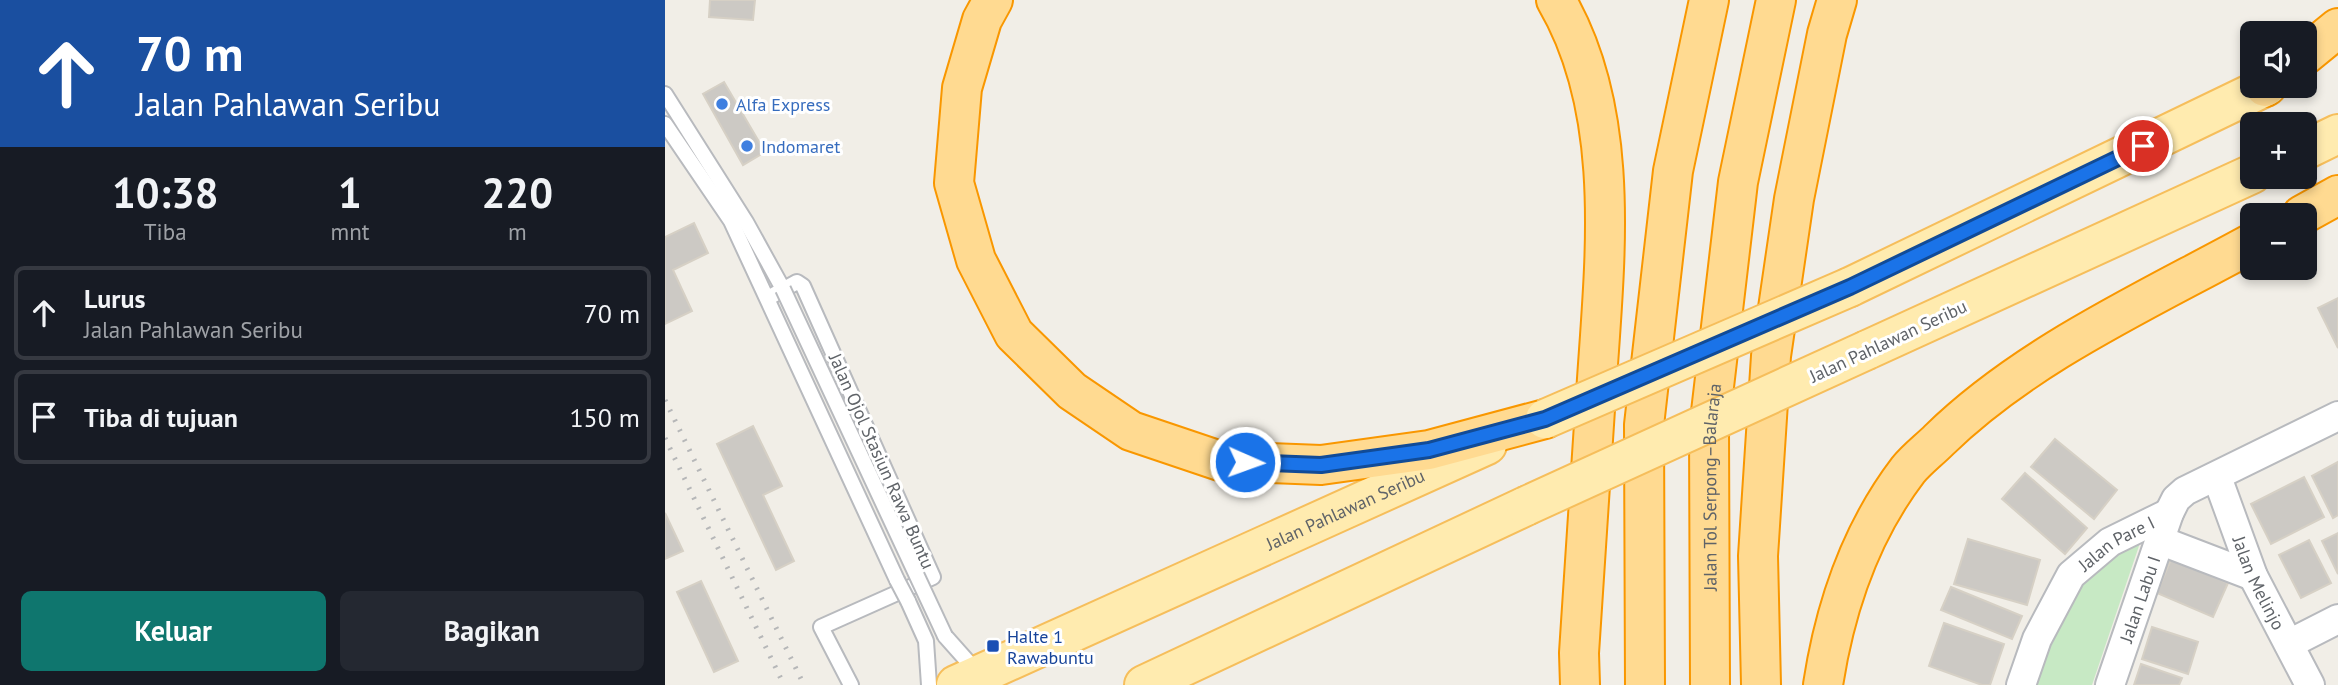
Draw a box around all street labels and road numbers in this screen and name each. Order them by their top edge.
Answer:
street label: Jalan Pahlawan Seribu [1805,294,1970,388]
street label: Jalan Ojol Stasiun Rawa Buntu [824,349,940,572]
street label: Jalan Tol Serpong–Balaraja [1697,382,1726,592]
street label: Jalan Pahlawan Seribu [1261,463,1428,555]
street label: Jalan Pare I [2072,510,2158,576]
street label: Jalan Melinjo [2228,532,2291,634]
street label: Jalan Labu I [2114,552,2165,646]

